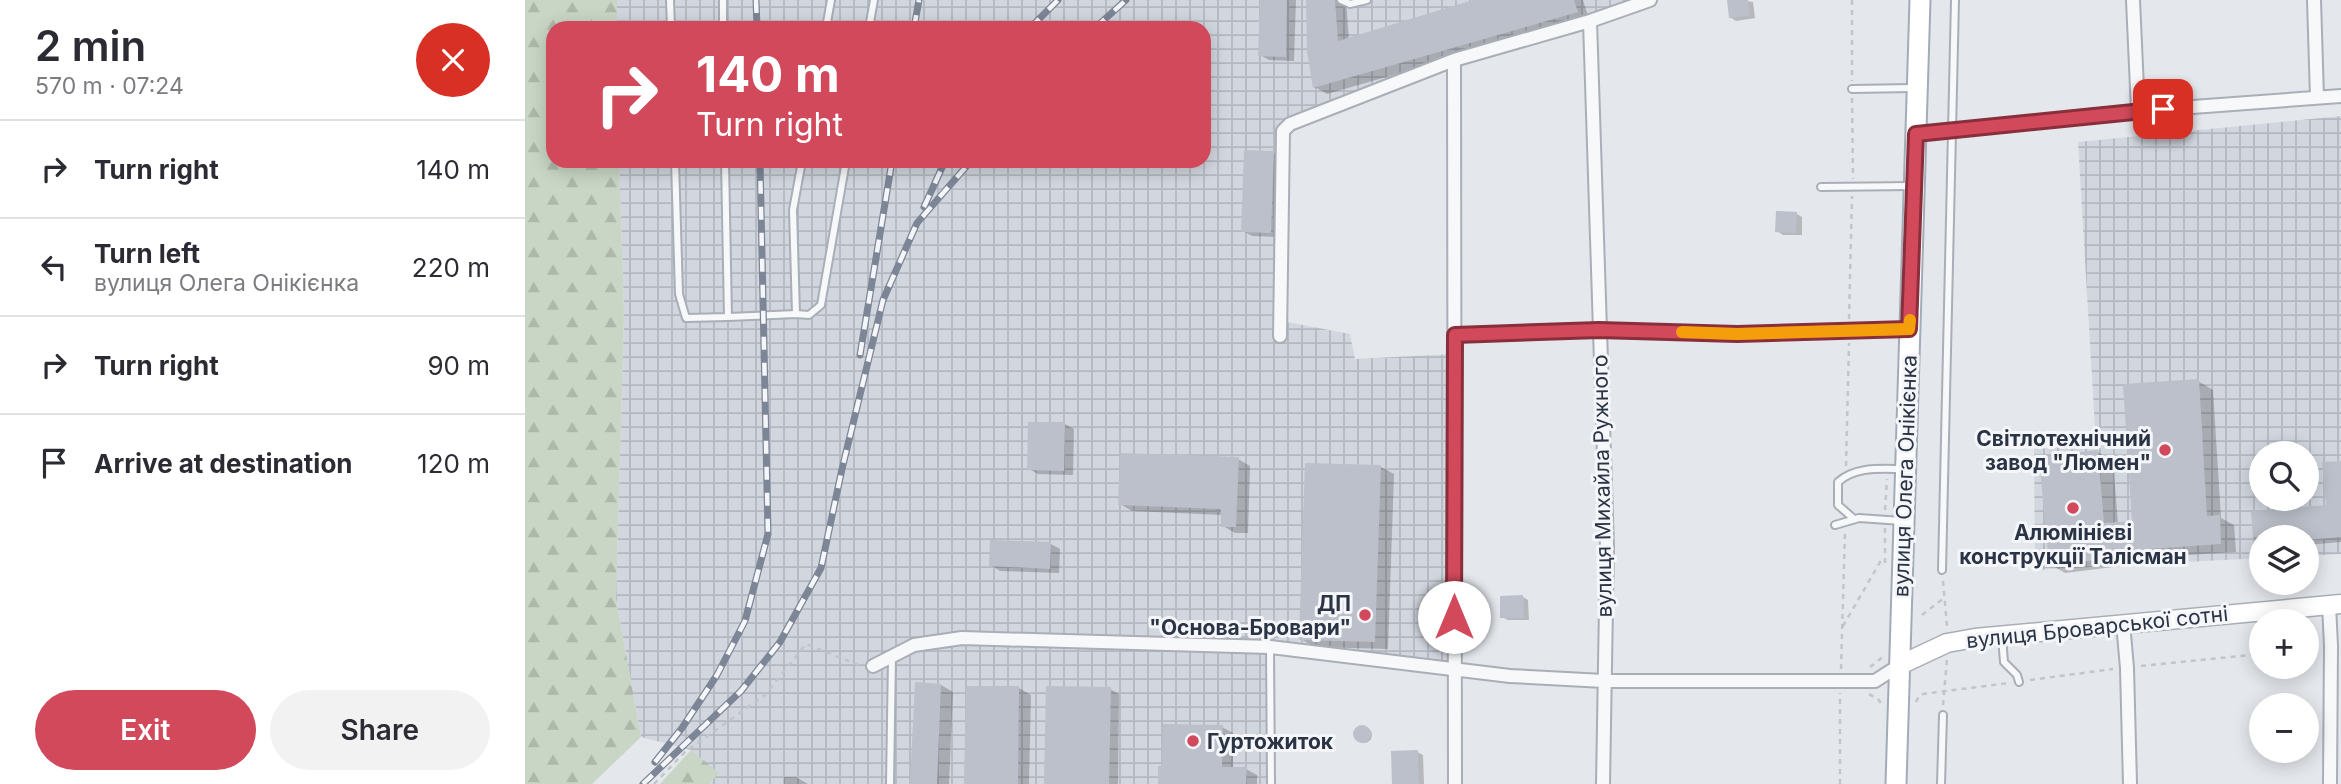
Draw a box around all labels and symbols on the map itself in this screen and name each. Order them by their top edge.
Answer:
pin [2133,79,2193,139]
street label: вулиця Михайла Ружного [1587,354,1617,618]
street label: вулиця Олега Онікієнка [1888,355,1922,597]
place label: Світлотехнічний завод "Люмен" [1976,426,2151,475]
marker: Світлотехнічний завод "Люмен" [2157,442,2173,458]
marker: Алюмінієві конструкції Талісман [2065,500,2081,516]
place label: Алюмінієві конструкції Талісман [1959,520,2187,569]
position arrow [1417,580,1491,654]
place label: ДП "Основа-Бровари" [1149,591,1351,640]
street label: вулиця Броварської сотні [1965,601,2229,653]
marker: ДП "Основа-Бровари" [1357,607,1373,623]
place label: Гуртожиток [1207,729,1334,754]
marker: Гуртожиток [1185,733,1201,749]

